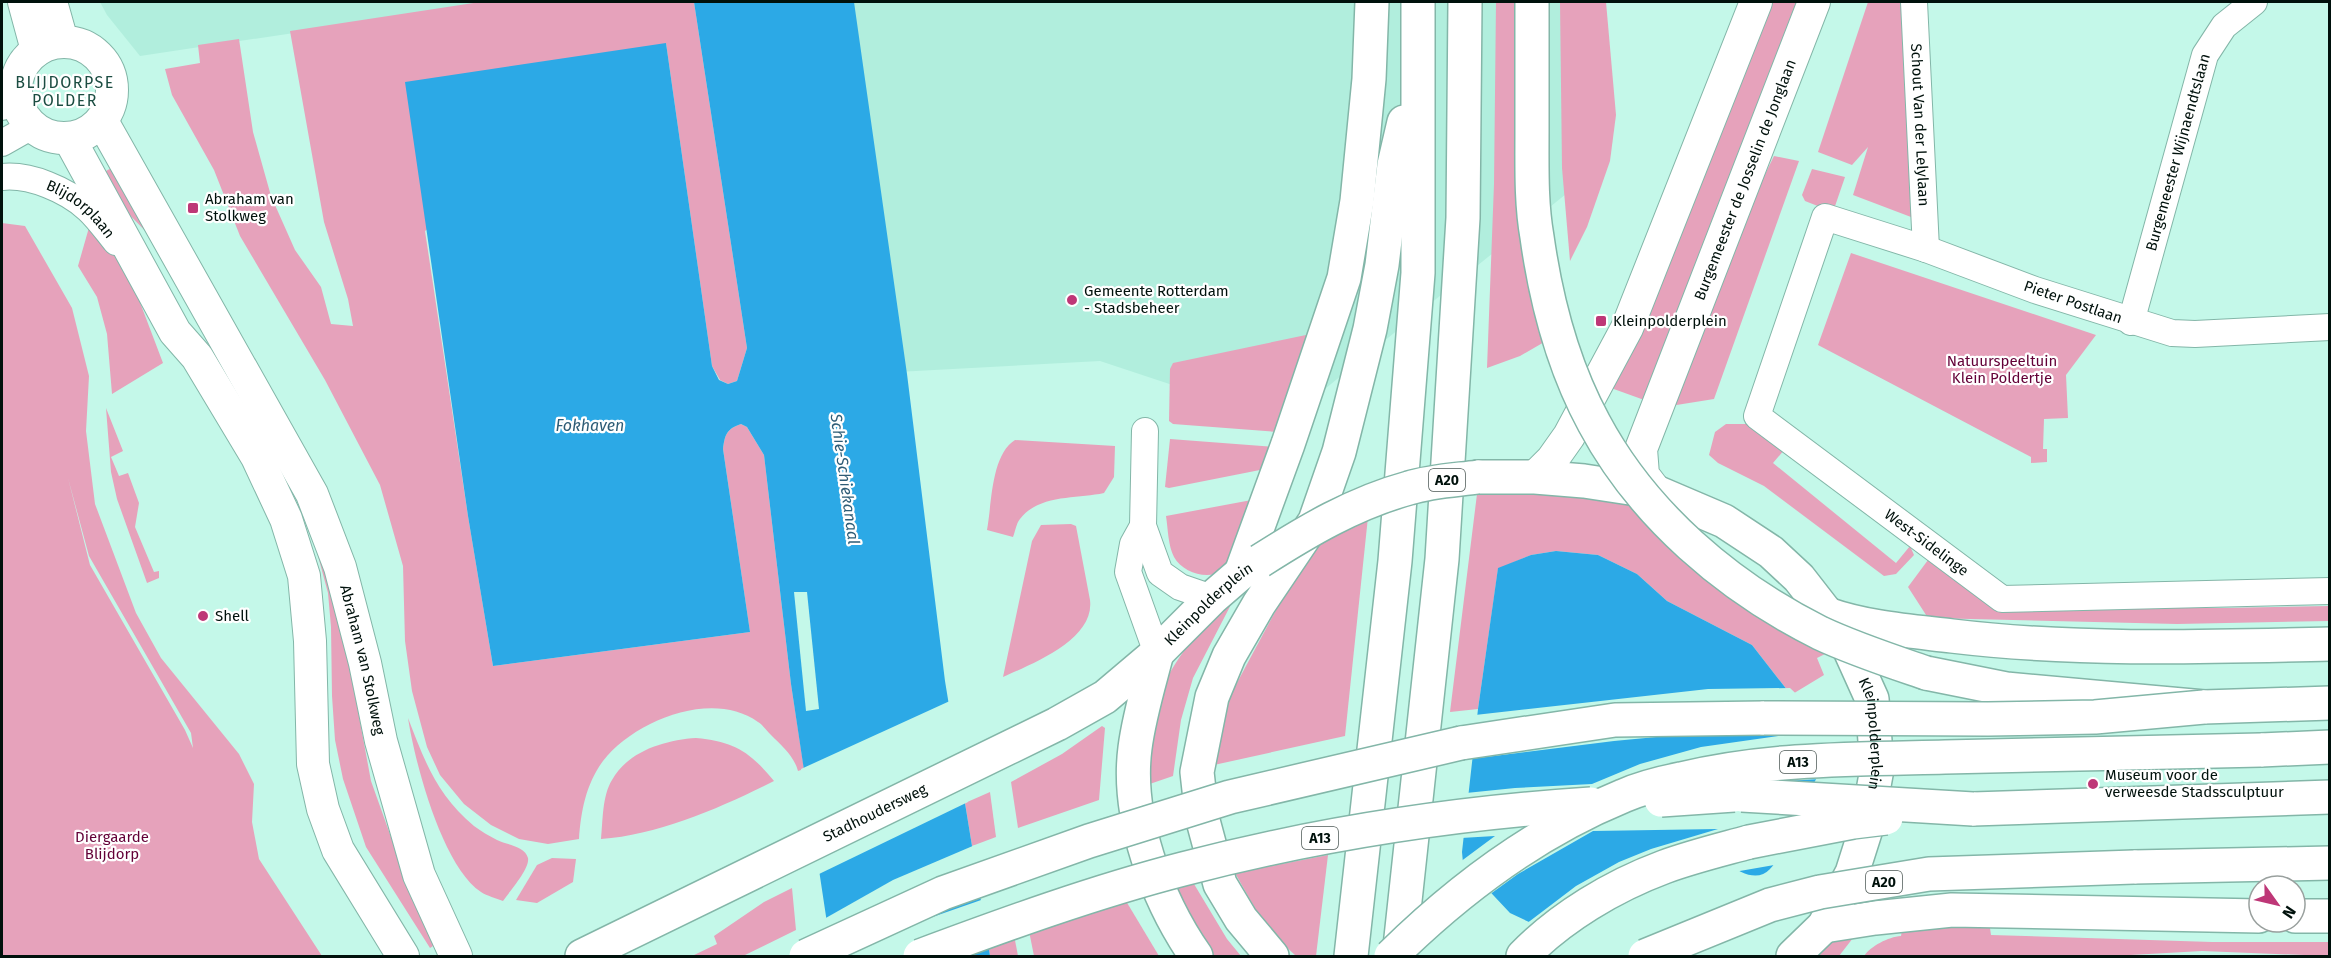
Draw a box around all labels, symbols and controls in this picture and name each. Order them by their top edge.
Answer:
street label: Schout Van der Lelylaan [1907,43,1933,207]
street label: Burgemeester Wijnaendtslaan [2142,52,2214,253]
street label: Burgemeester de Josselin de Jonglaan [1690,57,1800,303]
district label: BLIJDORPSE POLDER [15,73,115,110]
street label: Blijdorplaan [44,176,119,242]
place label: Abraham van Stolkweg [205,190,294,225]
marker: Abraham van Stolkweg [186,201,200,215]
street label: Pieter Postlaan [2021,277,2125,327]
place label: Gemeente Rotterdam - Stadsbeheer [1084,282,1229,317]
marker: Gemeente Rotterdam - Stadsbeheer [1065,293,1079,307]
place label: Kleinpolderplein [1613,312,1727,330]
marker: Kleinpolderplein [1594,314,1608,328]
park label: Natuurspeeltuin Klein Poldertje [1947,352,2057,387]
water label: Schie-Schiekanaal [826,411,864,546]
water label: Fokhaven [556,416,624,435]
road number: A20 [1429,469,1465,491]
street label: West-Sidelinge [1881,505,1972,580]
street label: Kleinpolderplein [1161,559,1256,649]
street label: Abraham van Stolkweg [336,583,389,737]
place label: Shell [215,607,250,625]
marker: Shell [196,609,210,623]
street label: Kleinpolderplein [1855,675,1886,792]
road number: A13 [1780,751,1816,773]
place label: Museum voor de verweesde Stadssculptuur [2105,766,2284,801]
marker: Museum voor de verweesde Stadssculptuur [2086,777,2100,791]
street label: Stadhoudersweg [820,780,930,846]
road number: A13 [1302,827,1338,849]
park label: Diergaarde Blijdorp [75,828,149,863]
road number: A20 [1866,871,1902,893]
north arrow [2247,874,2307,934]
text: N [2278,902,2300,922]

